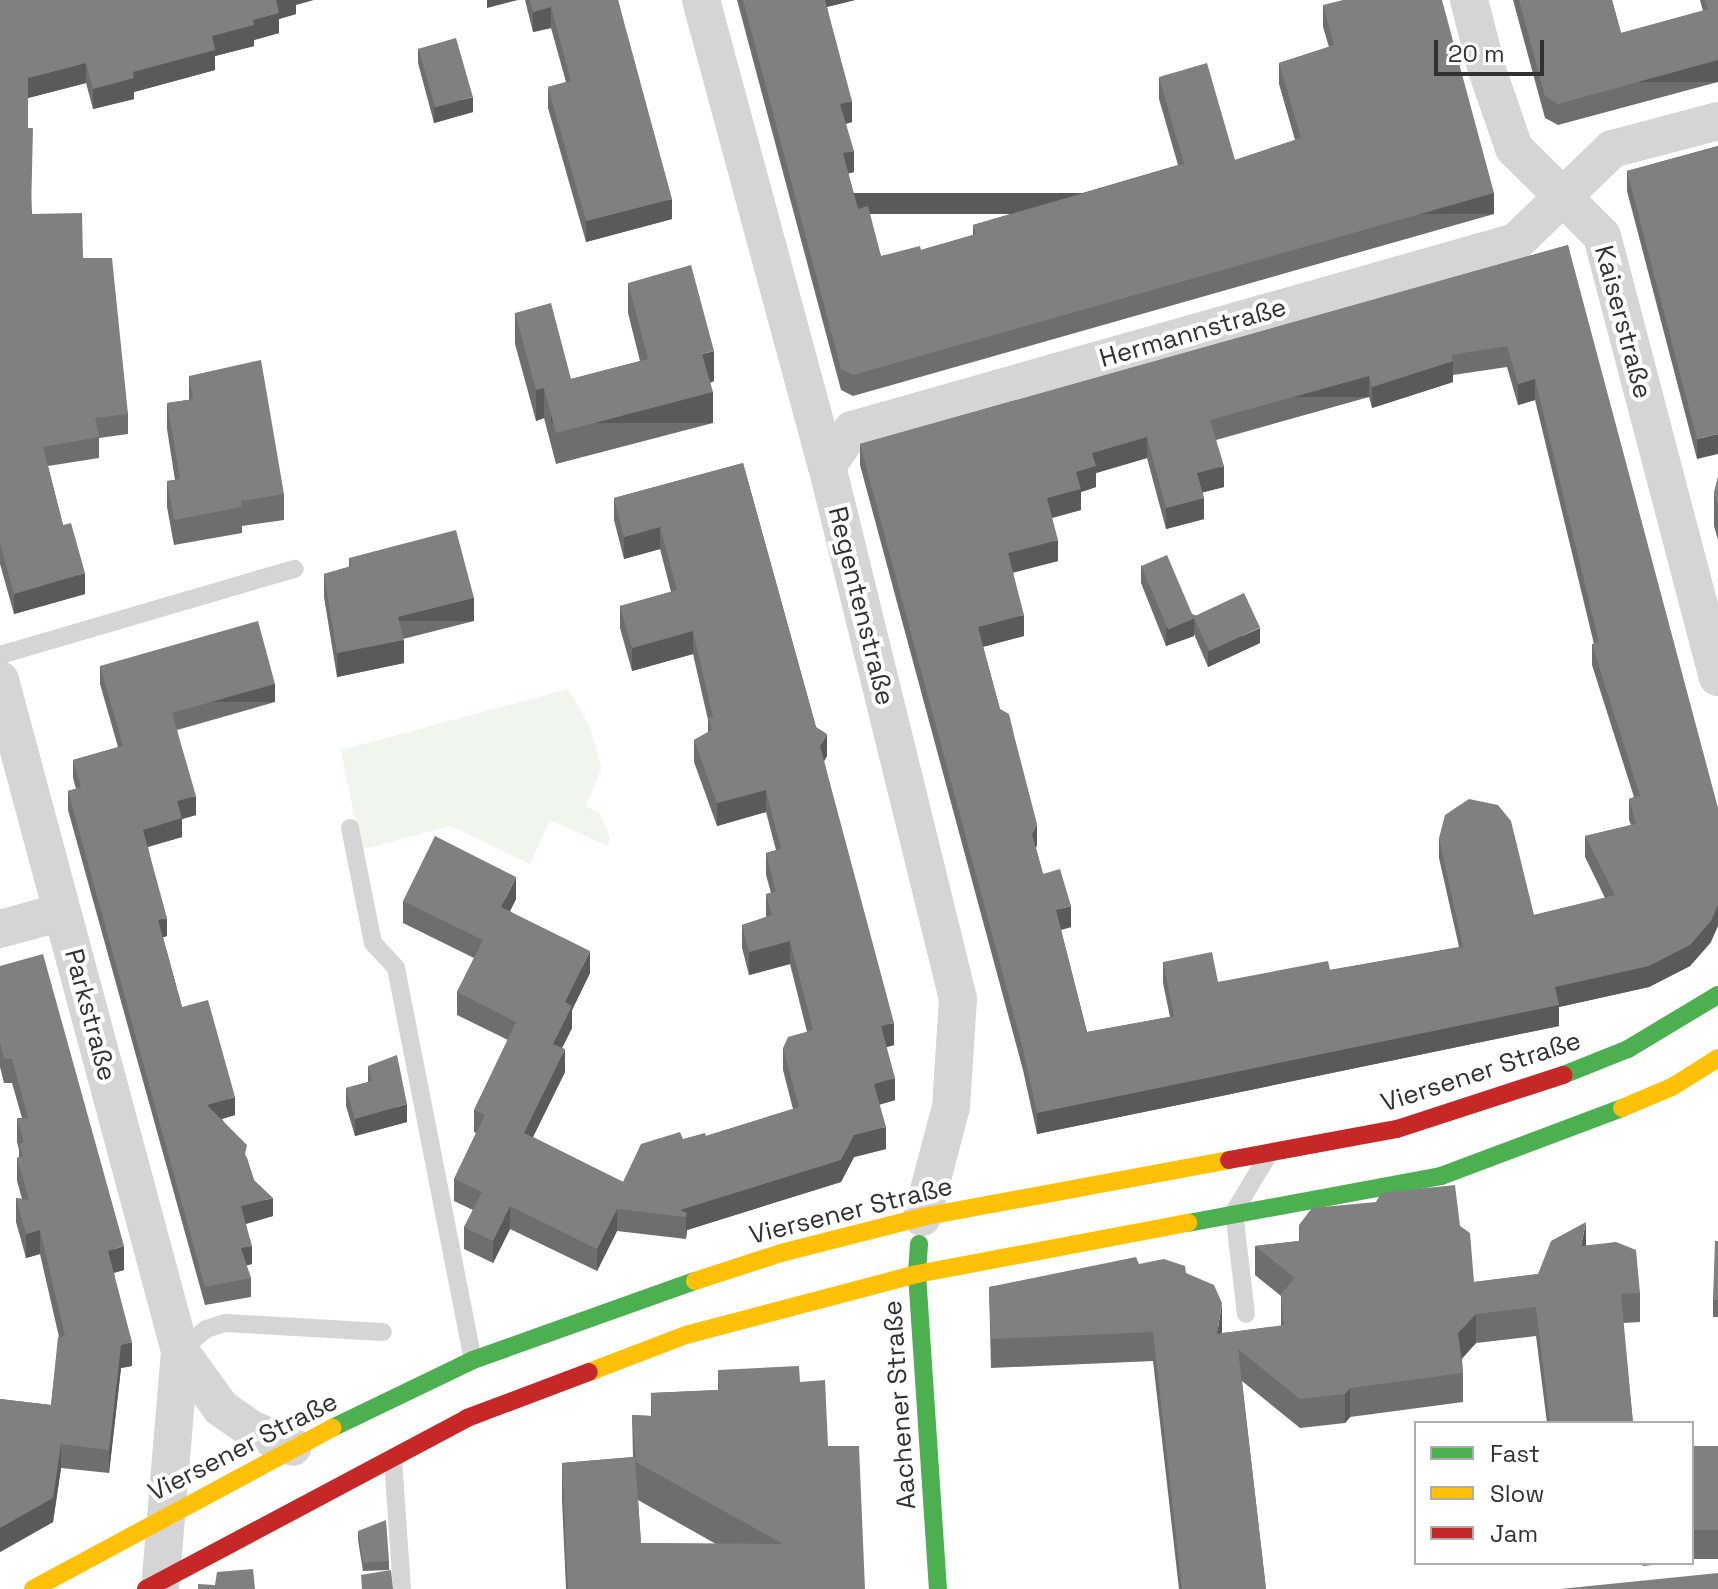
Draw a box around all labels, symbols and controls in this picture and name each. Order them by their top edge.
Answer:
scale bar [1438,24,1548,74]
text: 20 m [1448,38,1505,69]
street label: Kaiserstraße [1588,242,1658,402]
street label: Hermannstraße [1096,291,1290,375]
street label: Regentenstraße [821,503,901,709]
street label: Parkstraße [57,946,123,1084]
street label: Viersener Straße [1377,1025,1585,1119]
street label: Viersener Straße [746,1171,956,1251]
street label: Aachener Straße [877,1299,923,1511]
street label: Viersener Straße [143,1386,343,1508]
legend [1414,1421,1694,1565]
text: Fast [1490,1438,1540,1469]
text: Slow [1490,1478,1544,1509]
text: Jam [1490,1518,1538,1549]

